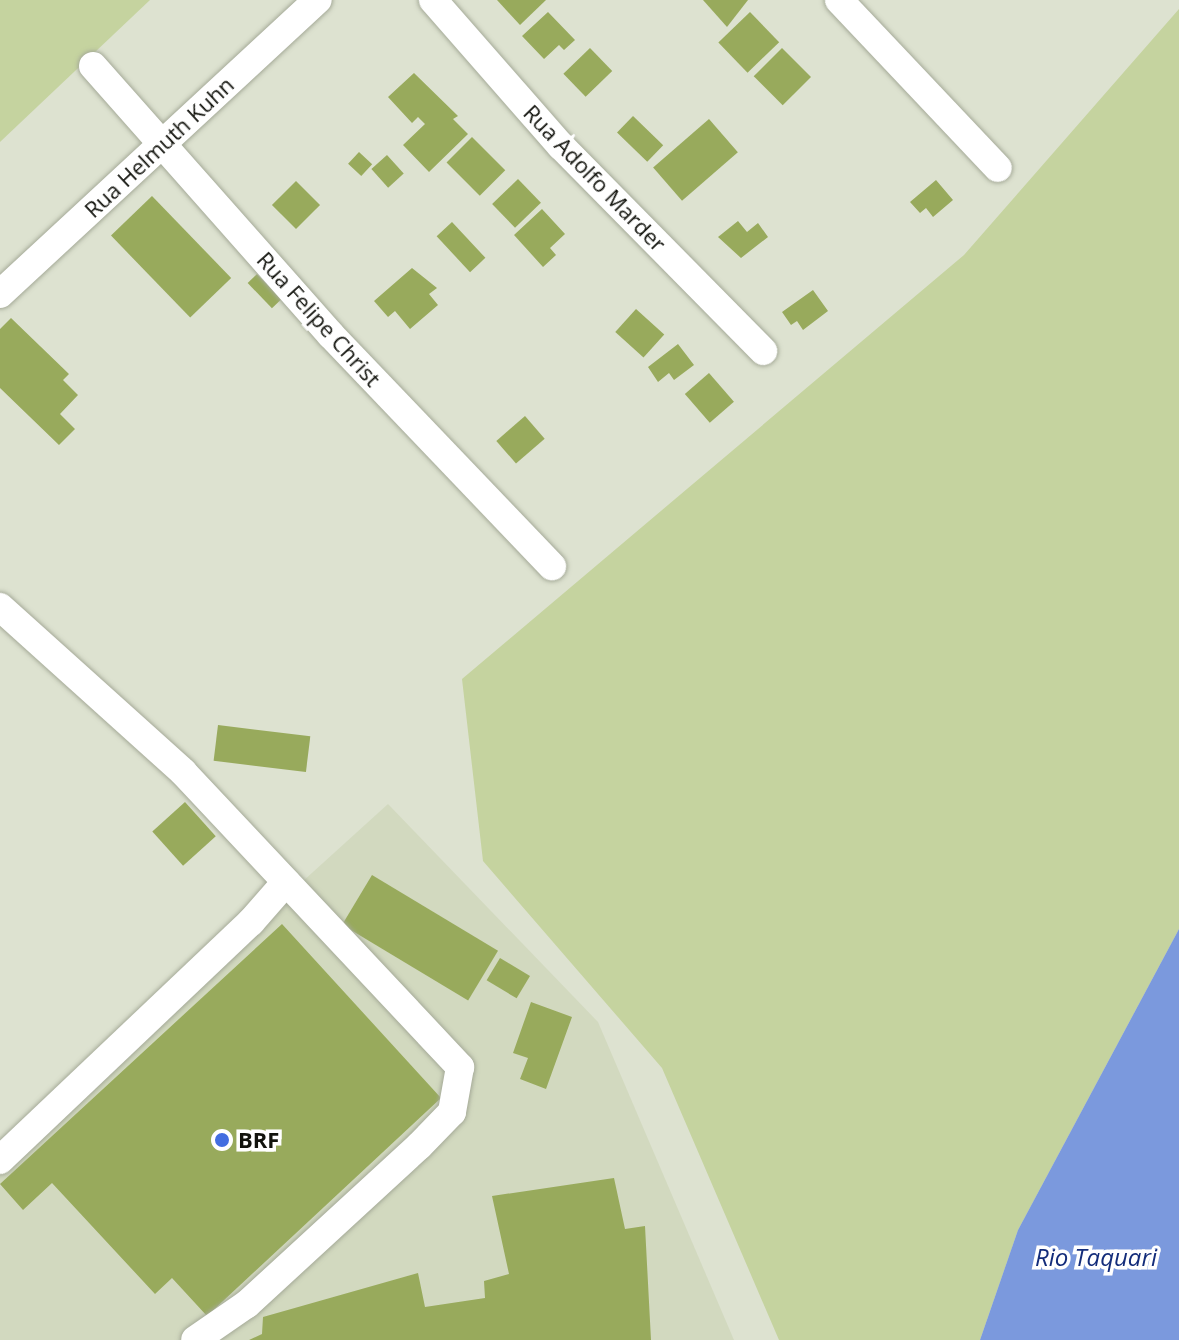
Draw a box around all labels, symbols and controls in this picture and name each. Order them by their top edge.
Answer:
street label: Rua Helmuth Kuhn [79,71,239,223]
street label: Rua Adolfo Marder [518,99,672,257]
street label: Rua Felipe Christ [252,246,386,392]
place label: BRF [238,1127,279,1153]
marker: BRF [213,1131,231,1149]
water label: Rio Taquari [1035,1243,1157,1271]

